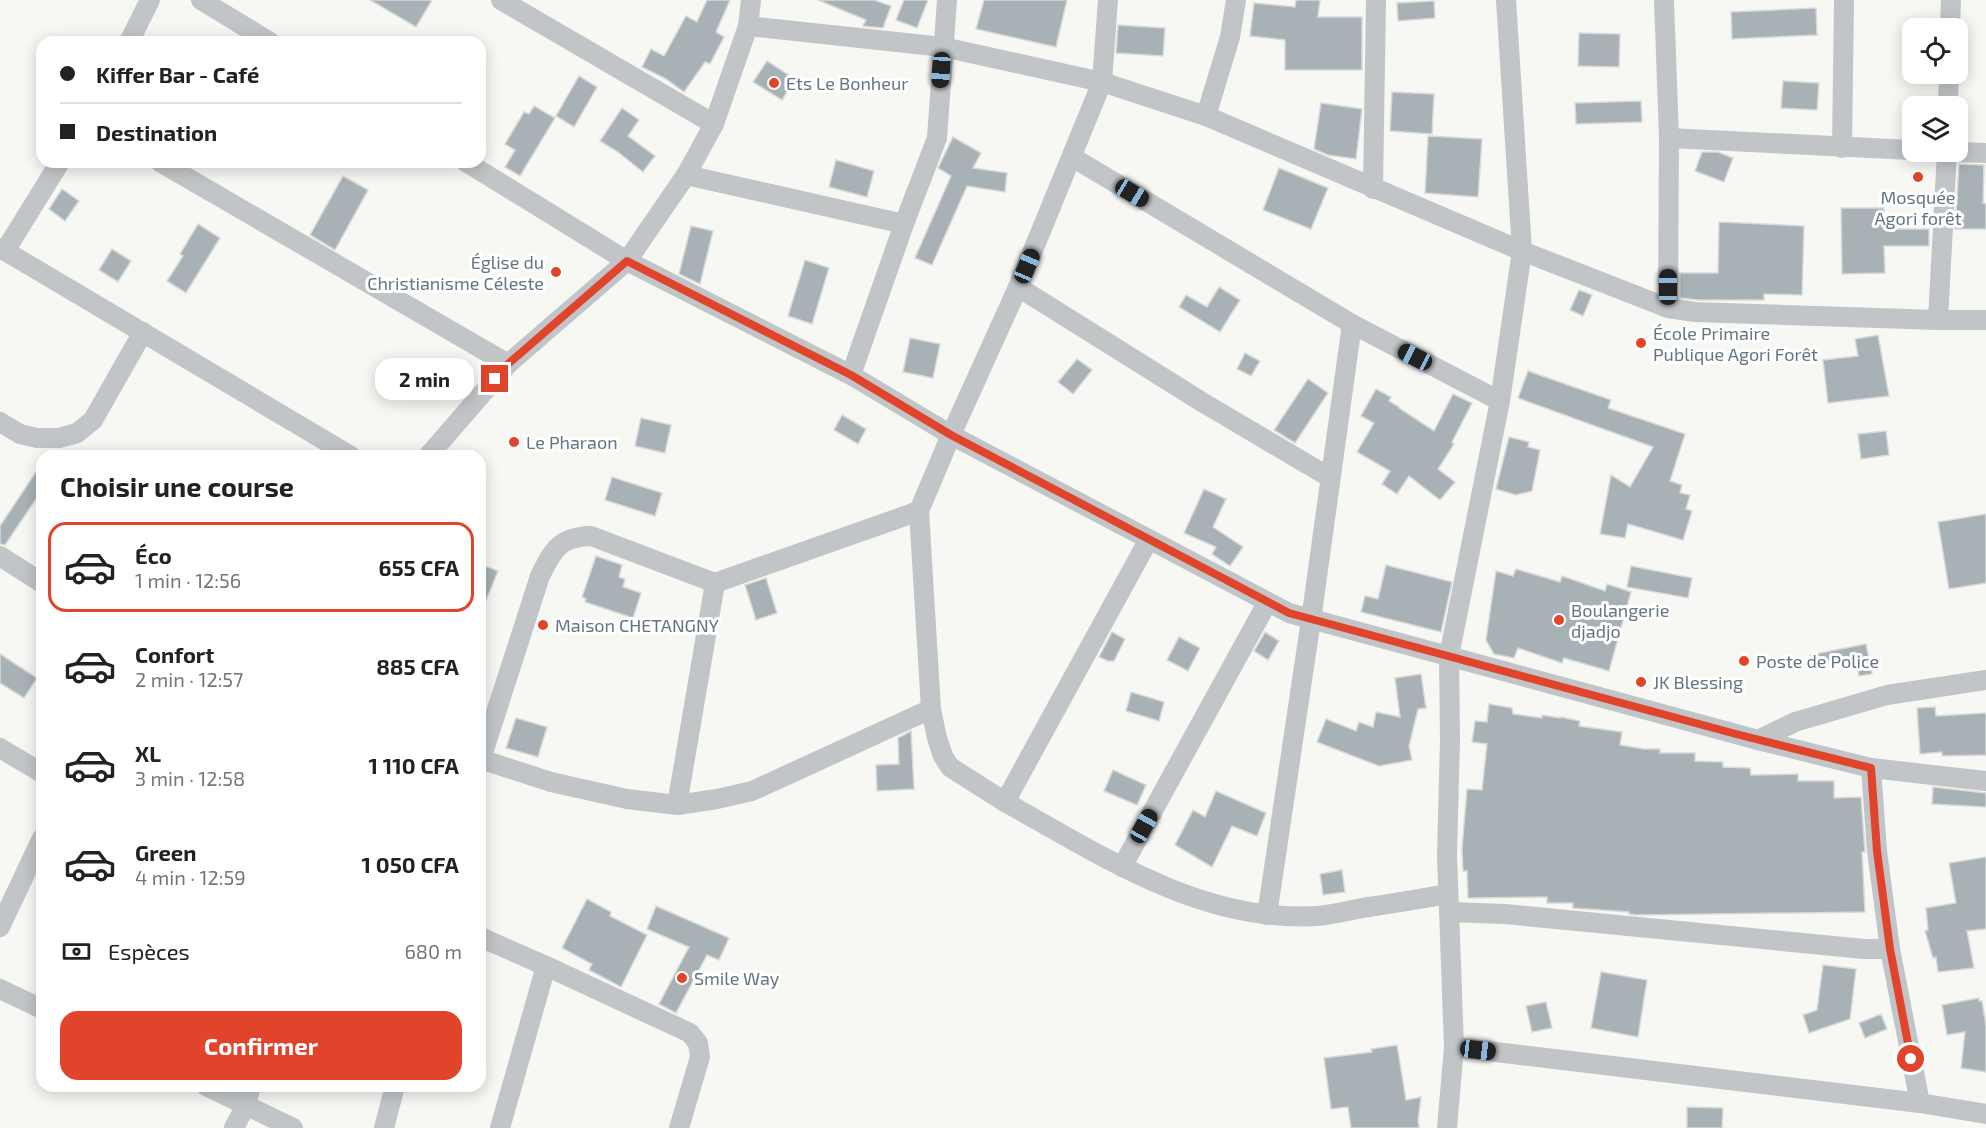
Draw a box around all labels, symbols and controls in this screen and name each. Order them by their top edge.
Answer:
map controls [1902,18,1968,162]
button: locate [1902,18,1968,84]
car [931,51,951,89]
text: Kiffer Bar - Café [96,61,260,87]
place label: Ets Le Bonheur [786,72,908,94]
marker: Ets Le Bonheur [767,76,781,90]
button: layers [1902,96,1968,162]
text: Destination [96,119,217,145]
marker: Mosquée Agori forêt [1911,170,1925,184]
car [1112,176,1152,210]
place label: Mosquée Agori forêt [1874,186,1962,229]
car [1012,246,1042,286]
place label: Église du Christianisme Céleste [367,251,544,294]
marker: Église du Christianisme Céleste [549,265,563,279]
car [1659,269,1677,305]
place label: École Primaire Publique Agori Forêt [1653,322,1818,365]
marker: École Primaire Publique Agori Forêt [1634,336,1648,350]
car [1395,341,1435,373]
callout: 2 min [375,358,474,400]
route end [481,365,508,392]
text: 2 min [399,367,450,391]
place label: Le Pharaon [526,431,618,453]
marker: Le Pharaon [507,435,521,449]
text: Choisir une course [60,470,294,502]
icon: car [63,540,117,594]
text: Éco [135,542,172,568]
text: 655 CFA [378,554,459,580]
text: 1 min · 12:56 [135,568,241,592]
place label: Boulangerie djadjo [1571,599,1669,642]
marker: Boulangerie djadjo [1552,613,1566,627]
place label: Maison CHETANGNY [555,614,720,636]
marker: Maison CHETANGNY [536,618,550,632]
icon: car [63,639,117,693]
text: Confort [135,641,214,667]
place label: Poste de Police [1756,650,1879,672]
text: 885 CFA [376,653,459,679]
marker: Poste de Police [1737,654,1751,668]
text: 2 min · 12:57 [135,667,243,691]
place label: JK Blessing [1653,671,1743,693]
marker: JK Blessing [1634,675,1648,689]
icon: car [63,738,117,792]
text: XL [135,740,161,766]
text: 1 110 CFA [369,752,459,778]
text: 3 min · 12:58 [135,766,245,790]
car [1127,806,1161,846]
icon: car [63,837,117,891]
text: Green [135,839,197,865]
text: 1 050 CFA [362,851,459,877]
text: 4 min · 12:59 [135,865,246,889]
icon: cash [60,935,93,968]
text: Espèces [108,938,190,964]
text: 680 m [404,939,462,963]
place label: Smile Way [694,967,780,989]
marker: Smile Way [675,971,689,985]
button: Confirmer [60,1011,462,1080]
car [1459,1039,1497,1061]
route start [1897,1045,1924,1072]

